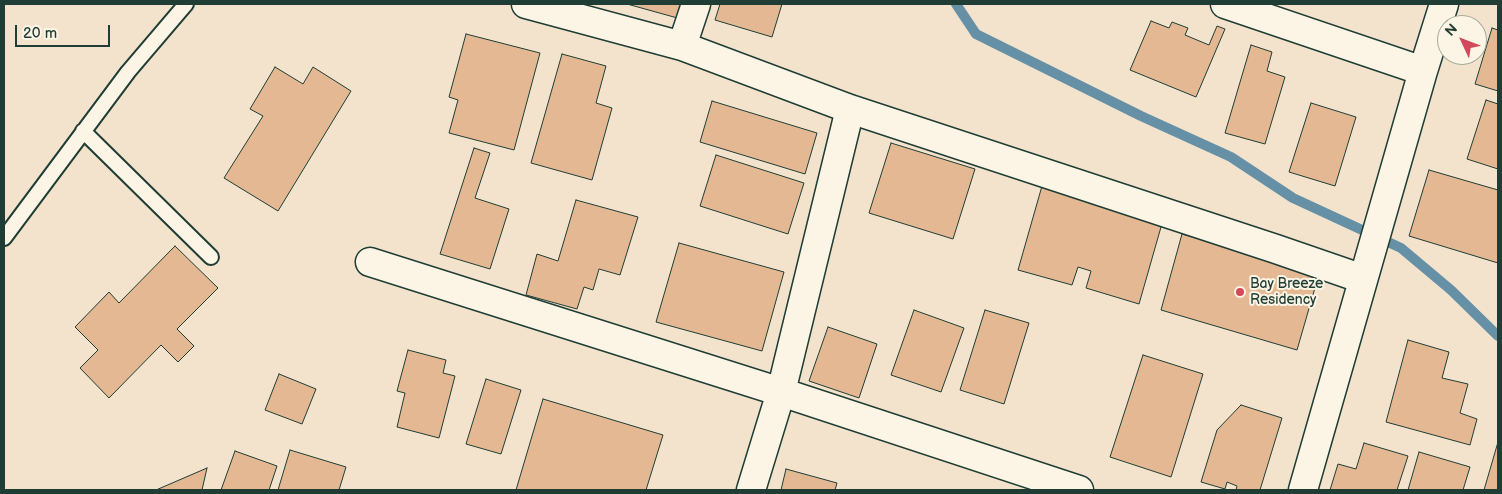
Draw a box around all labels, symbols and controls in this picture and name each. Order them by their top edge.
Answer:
scale bar [18,15,112,47]
north arrow [1437,15,1487,65]
text: N [1442,20,1461,40]
text: 20 m [23,24,57,43]
place label: Bay Breeze Residency [1250,276,1323,308]
marker: Bay Breeze Residency [1234,286,1246,298]

